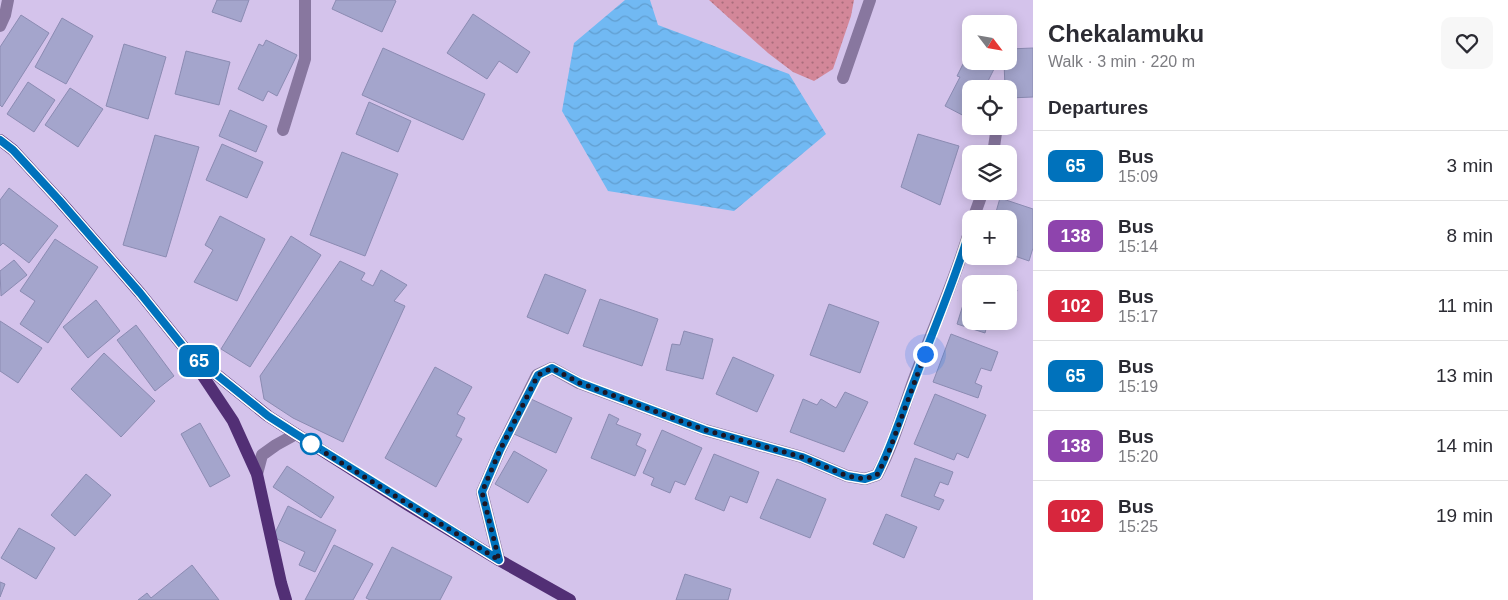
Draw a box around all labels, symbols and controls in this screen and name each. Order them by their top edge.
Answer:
north arrow [962,15,1018,70]
map controls [962,15,1017,330]
button: heart [1441,17,1493,69]
text: Chekalamuku [1048,20,1204,47]
text: Walk · 3 min · 220 m [1048,53,1195,70]
button: locate [962,80,1017,135]
text: Departures [1048,97,1148,118]
button: layers [962,145,1017,200]
text: Bus [1118,146,1154,167]
text: 3 min [1447,155,1493,176]
text: 65 [1065,156,1086,176]
text: 15:09 [1118,168,1158,185]
button: + [962,210,1017,265]
text: Bus [1118,216,1154,237]
text: 8 min [1447,225,1493,246]
text: 138 [1060,226,1091,246]
text: 15:14 [1118,238,1158,255]
button: − [962,275,1017,330]
text: Bus [1118,286,1154,307]
text: 11 min [1437,295,1493,316]
text: 102 [1060,296,1091,316]
text: 15:17 [1118,308,1158,325]
your location [913,342,938,367]
line badge: 65 [176,345,222,377]
text: 65 [189,351,209,371]
text: Bus [1118,356,1154,377]
text: 13 min [1436,365,1493,386]
text: 65 [1065,366,1086,386]
text: 15:19 [1118,378,1158,395]
text: Bus [1118,426,1154,447]
unlabelled marker [300,433,322,455]
text: 14 min [1436,435,1493,456]
text: 138 [1060,436,1091,456]
text: 15:20 [1118,448,1158,465]
text: Bus [1118,496,1154,517]
text: 19 min [1436,505,1493,526]
text: 102 [1060,506,1091,526]
text: 15:25 [1118,518,1158,535]

